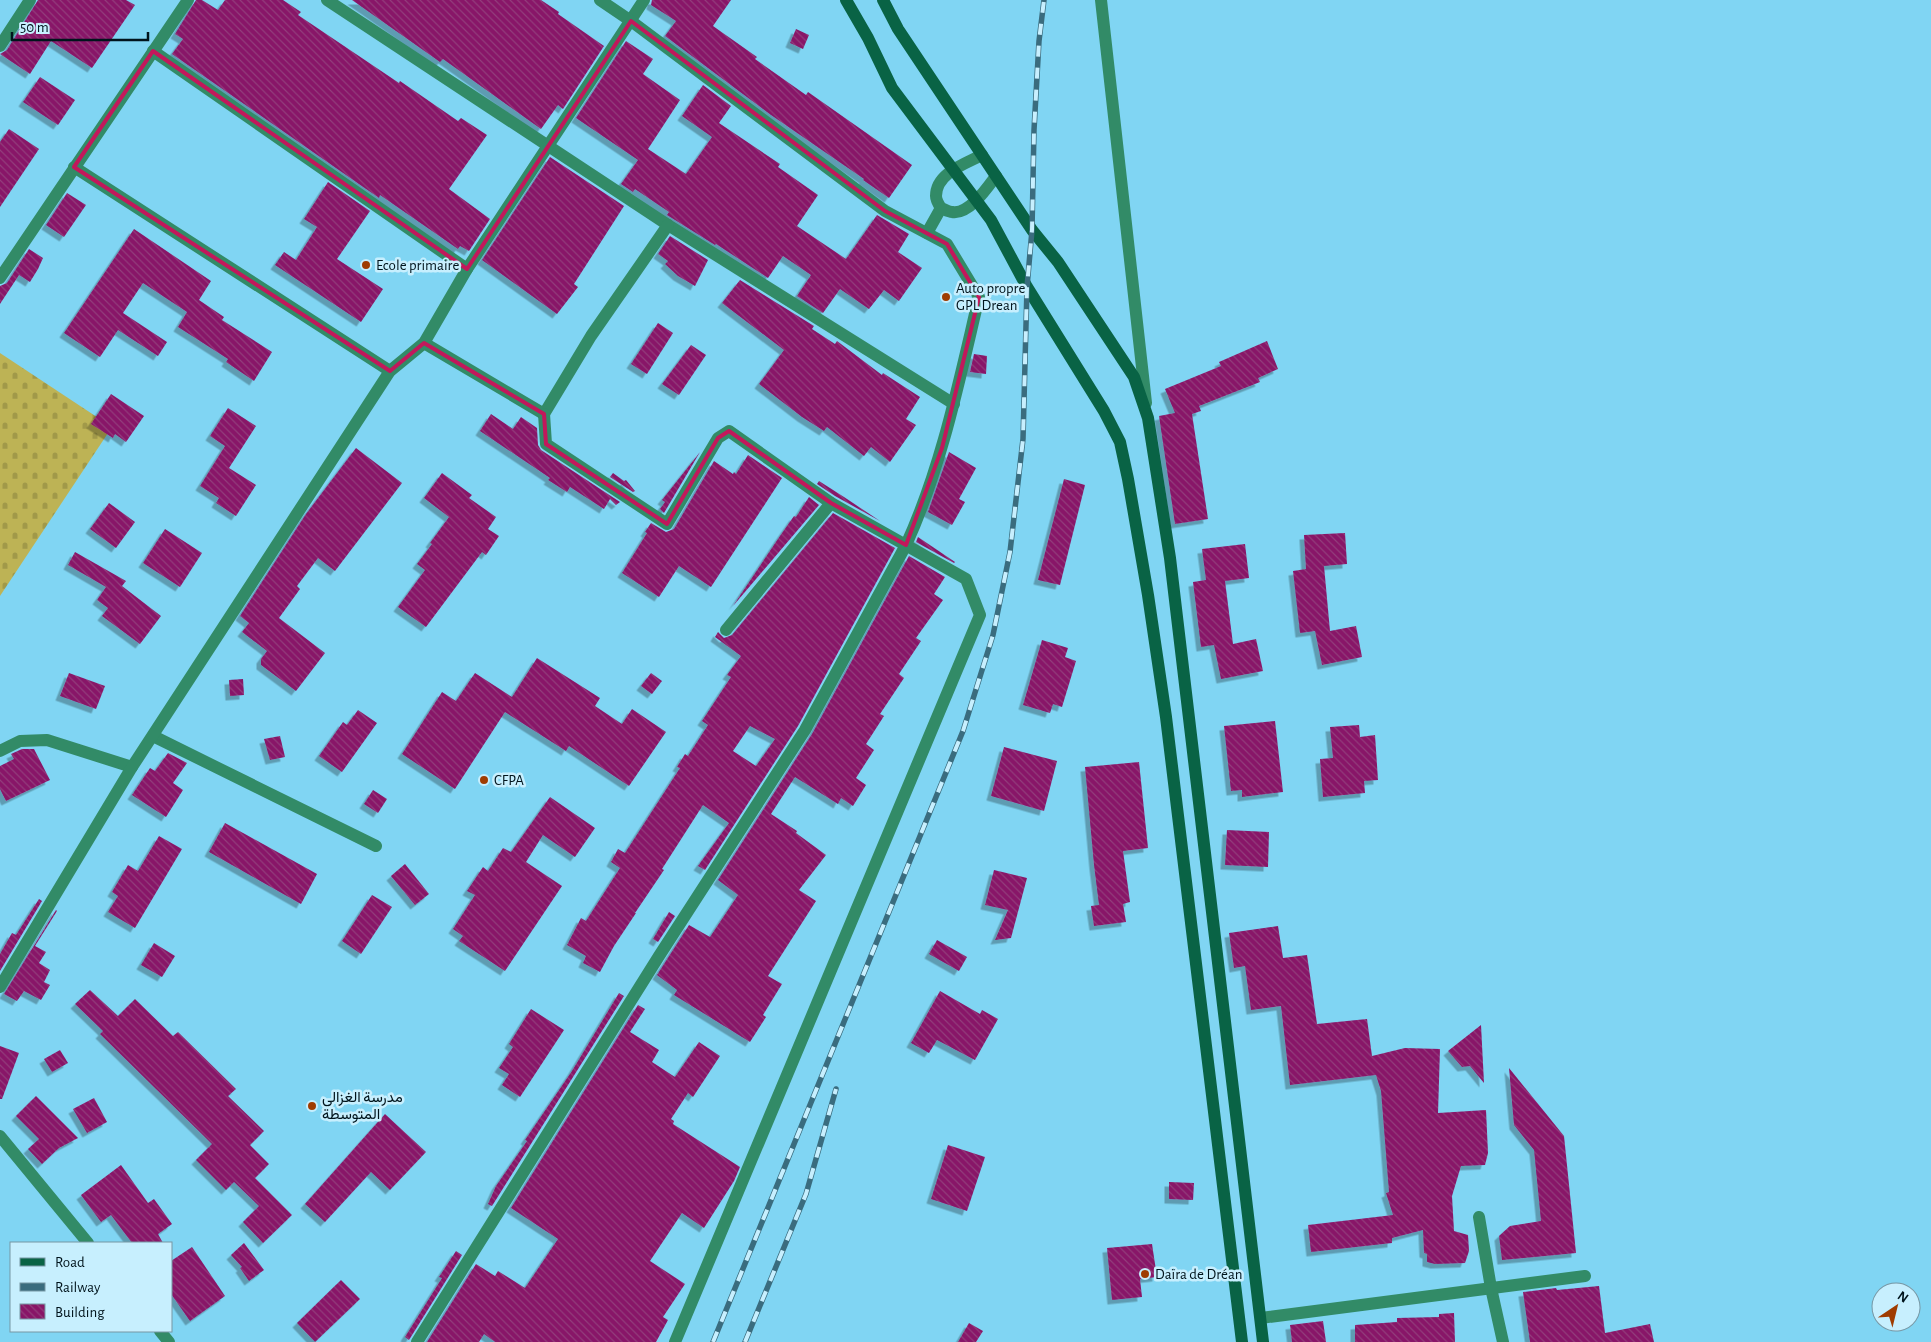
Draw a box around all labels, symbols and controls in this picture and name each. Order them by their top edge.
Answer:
scale bar [12,10,149,42]
text: 50 m [20,20,49,35]
place label: Ecole primaire [376,258,459,273]
marker: Ecole primaire [360,259,372,271]
place label: Auto propre GPL Drean [956,281,1025,313]
marker: Auto propre GPL Drean [940,291,952,303]
place label: CFPA [494,773,524,788]
marker: CFPA [478,774,490,786]
place label: مدرسة الغزالي المتوسطة [322,1090,403,1123]
marker: مدرسة الغزالي المتوسطة [306,1100,318,1112]
legend [10,1242,172,1332]
text: Road [55,1255,85,1270]
place label: Daïra de Dréan [1155,1267,1242,1282]
marker: Daïra de Dréan [1139,1268,1151,1280]
text: Railway [55,1280,101,1295]
north arrow [1871,1282,1921,1332]
text: N [1895,1289,1911,1306]
text: Building [55,1305,105,1320]

